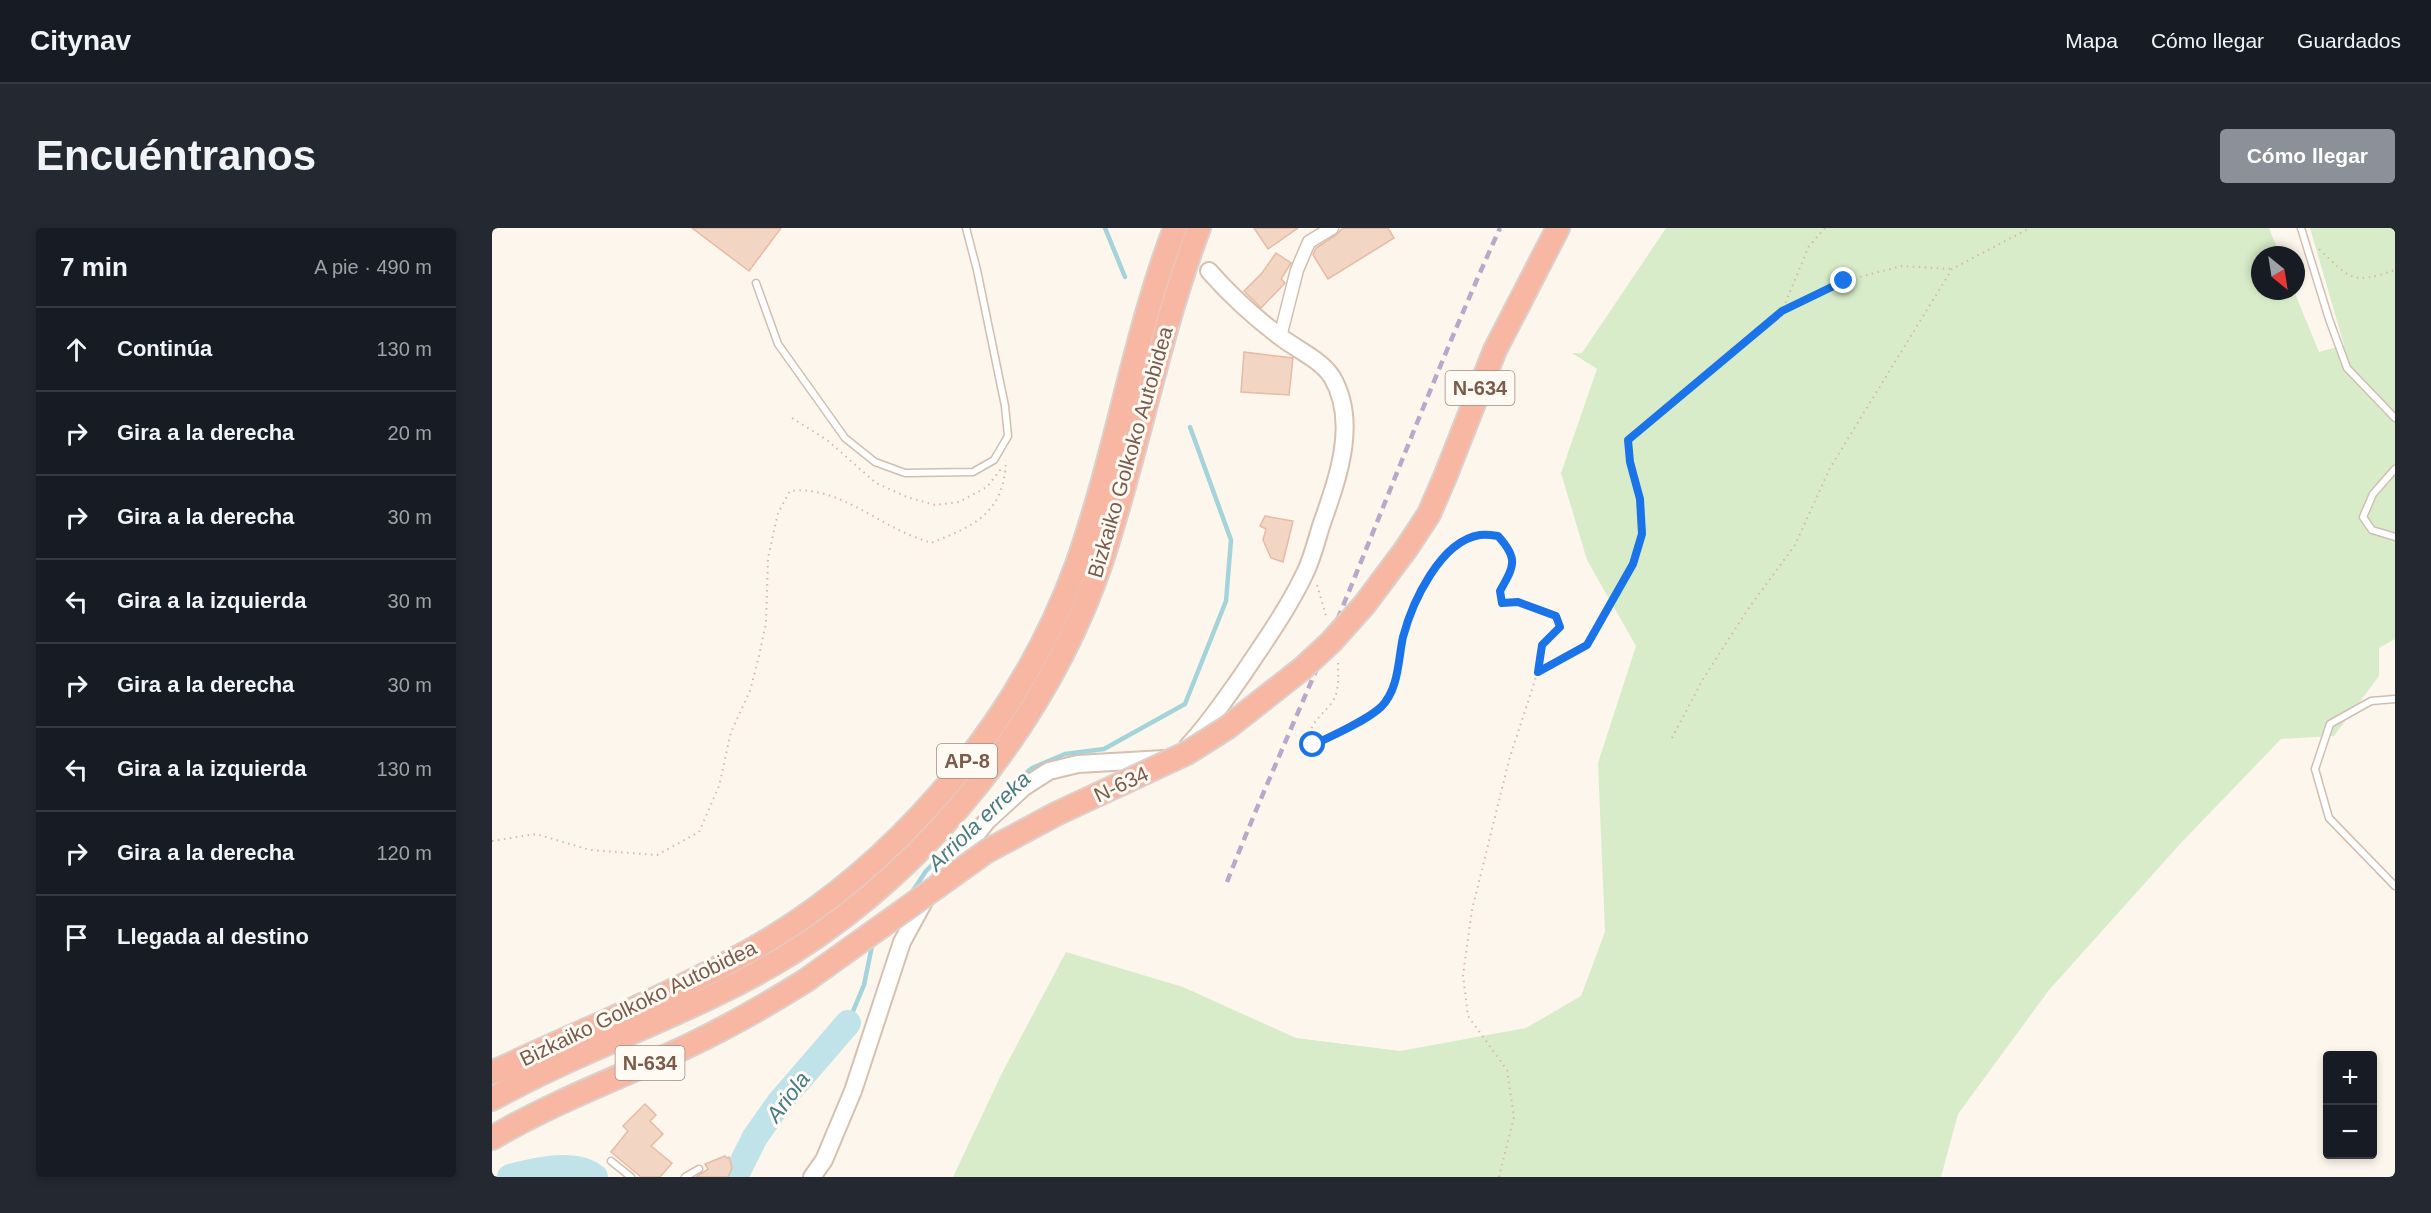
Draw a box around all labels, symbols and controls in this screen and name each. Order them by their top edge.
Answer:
text: Citynav [30,25,131,56]
text: Mapa [2065,29,2118,52]
text: Cómo llegar [2151,29,2264,52]
text: Guardados [2297,29,2401,52]
button: Cómo llegar [2220,129,2395,183]
text: Encuéntranos [36,132,316,179]
north arrow [2251,246,2305,300]
text: 7 min [60,252,128,282]
text: A pie · 490 m [314,256,432,278]
route end [1830,267,1856,293]
street label: Bizkaiko Golkoko Autobidea [1083,323,1177,580]
icon: ahead [60,333,93,366]
text: Continúa [117,336,212,361]
text: 130 m [376,338,432,360]
road number: N-634 [1446,371,1514,405]
icon: right [60,417,93,450]
text: Gira a la derecha [117,420,294,445]
text: 20 m [388,422,432,444]
icon: right [60,501,93,534]
text: Gira a la derecha [117,504,294,529]
text: 30 m [388,506,432,528]
icon: left [60,585,93,618]
text: Gira a la izquierda [117,588,307,613]
text: 30 m [388,590,432,612]
icon: right [60,669,93,702]
text: Gira a la derecha [117,672,294,697]
text: 30 m [388,674,432,696]
route start [1299,731,1325,757]
road number: AP-8 [937,744,997,778]
icon: left [60,753,93,786]
text: Gira a la izquierda [117,756,307,781]
text: 130 m [376,758,432,780]
street label: N-634 [1090,761,1152,807]
water label: Arriola erreka [921,766,1035,877]
icon: right [60,837,93,870]
text: Gira a la derecha [117,840,294,865]
text: 120 m [376,842,432,864]
icon: arrive [60,921,93,954]
text: Llegada al destino [117,924,309,949]
street label: Bizkaiko Golkoko Autobidea [516,935,760,1070]
road number: N-634 [616,1046,684,1080]
map controls [2323,1051,2377,1159]
button: + [2323,1051,2377,1105]
water label: Ariola [760,1067,815,1129]
button: − [2323,1105,2377,1159]

